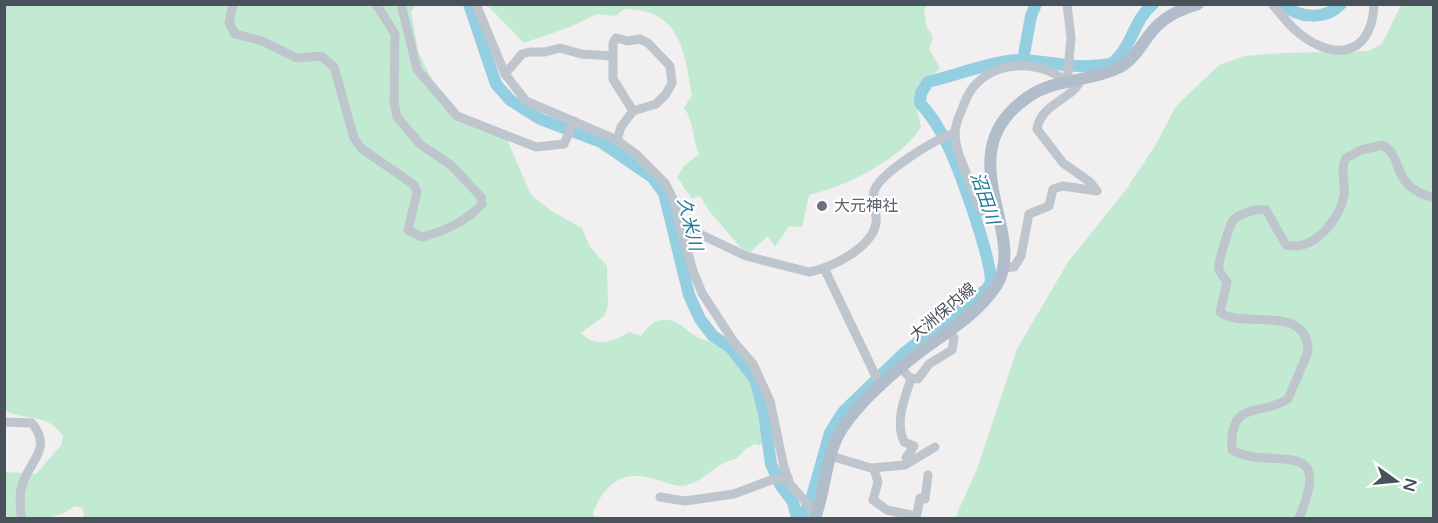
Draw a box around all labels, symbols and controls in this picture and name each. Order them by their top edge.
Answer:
water label: 沼田川 [966,169,1005,229]
water label: 久米川 [673,195,708,255]
place label: 大元神社 [834,196,898,216]
marker: 大元神社 [815,199,829,213]
street label: 大洲保内線 [906,279,980,345]
north arrow [1366,451,1426,511]
text: N [1398,476,1421,493]

